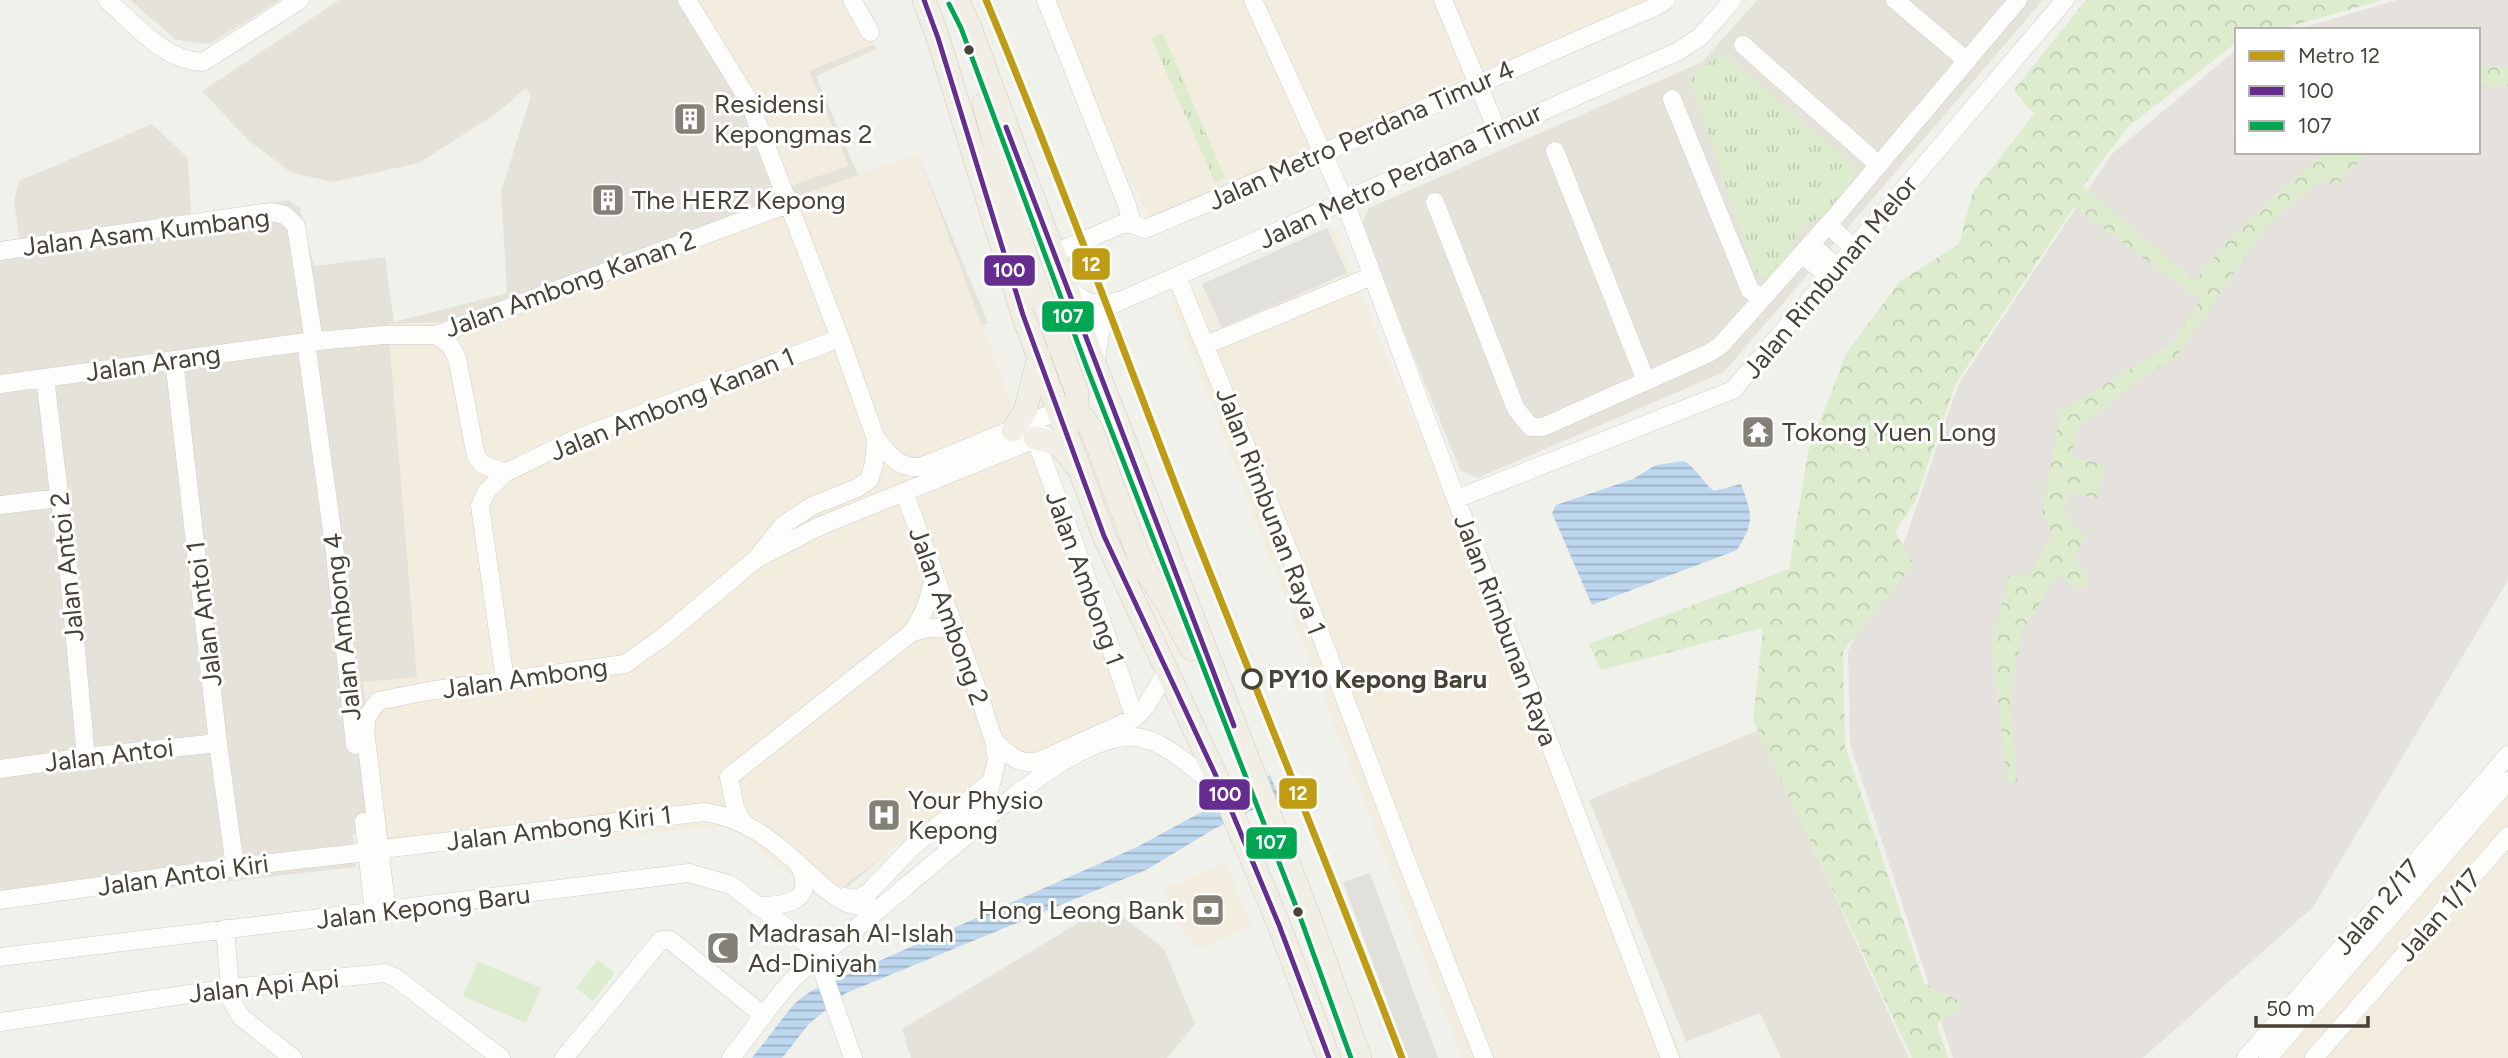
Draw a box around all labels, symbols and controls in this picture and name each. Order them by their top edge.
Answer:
legend [2235,28,2480,154]
unlabelled marker [962,43,976,57]
text: Metro 12 [2298,43,2380,68]
street label: Jalan Metro Perdana Timur 4 [1203,53,1519,217]
text: 100 [2298,78,2334,103]
place label: Residensi Kepongmas 2 [714,88,873,150]
street label: Jalan Metro Perdana Timur [1253,97,1547,255]
building icon: Residensi Kepongmas 2 [671,100,709,138]
text: 107 [2298,113,2331,138]
street label: Jalan Rimbunan Melor [1736,169,1924,385]
building icon: The HERZ Kepong [589,181,627,219]
place label: The HERZ Kepong [632,184,846,216]
street label: Jalan Asam Kumbang [21,201,271,263]
street label: Jalan Ambong Kanan 2 [440,224,700,344]
line badge: 12 [1071,247,1111,281]
text: 12 [1081,253,1101,276]
line badge: 100 [983,254,1036,287]
text: 100 [993,259,1025,282]
line badge: 107 [1041,300,1095,333]
text: 107 [1053,305,1083,328]
street label: Jalan Arang [83,338,223,388]
street label: Jalan Ambong Kanan 1 [545,340,799,468]
street label: Jalan Rimbunan Raya 1 [1209,383,1333,639]
temple icon: Tokong Yuen Long [1739,413,1777,451]
place label: Tokong Yuen Long [1782,416,1996,448]
street label: Jalan Ambong 1 [1039,486,1131,670]
street label: Jalan Antoi 2 [43,490,91,644]
street label: Jalan Rimbunan Raya [1447,510,1565,750]
street label: Jalan Ambong 2 [902,523,996,709]
street label: Jalan Ambong 4 [316,531,368,723]
street label: Jalan Antoi 1 [179,539,229,689]
street label: Jalan Ambong [440,651,610,705]
place label: PY10 Kepong Baru [1268,663,1487,695]
marker: PY10 Kepong Baru [1242,669,1262,689]
street label: Jalan Antoi [43,731,175,779]
line badge: 12 [1278,777,1318,810]
line badge: 100 [1198,778,1251,811]
text: 12 [1288,782,1308,805]
text: 100 [1209,783,1241,806]
place label: Your Physio Kepong [908,784,1043,846]
hospital icon: Your Physio Kepong [865,796,903,834]
street label: Jalan Ambong Kiri 1 [445,798,673,858]
line badge: 107 [1245,826,1298,860]
text: 107 [1256,831,1286,854]
street label: Jalan Antoi Kiri [95,847,271,903]
street label: Jalan 2/17 [2327,853,2427,961]
street label: Jalan 1/17 [2390,862,2488,968]
street label: Jalan Kepong Baru [314,878,532,936]
bank icon: Hong Leong Bank [1189,891,1227,929]
place label: Hong Leong Bank [978,894,1184,926]
unlabelled marker [1291,905,1305,919]
place label: Madrasah Al-Islah Ad-Diniyah [748,917,954,979]
mosque icon: Madrasah Al-Islah Ad-Diniyah [704,929,742,967]
street label: Jalan Api Api [187,962,341,1010]
scale bar [2256,984,2368,1028]
text: 50 m [2266,996,2315,1021]

